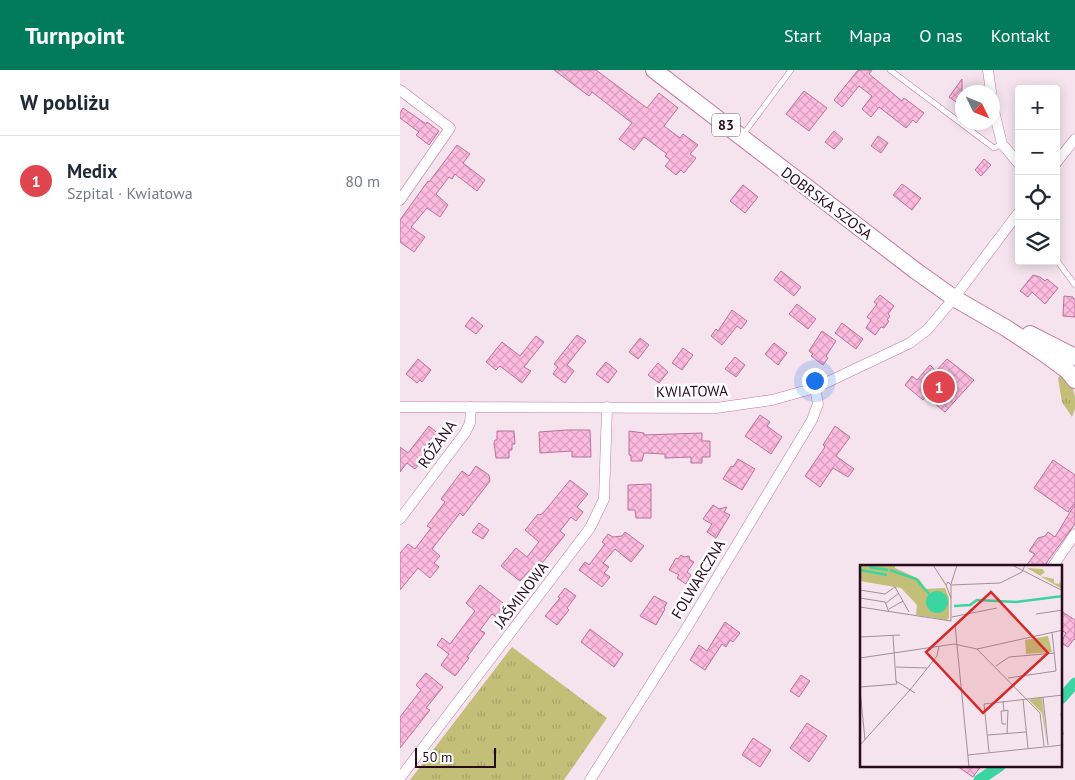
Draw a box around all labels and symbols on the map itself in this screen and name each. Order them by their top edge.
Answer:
north arrow [955,85,1000,130]
road number: 83 [712,114,740,136]
street label: DOBRSKA SZOSA [778,163,877,244]
your location [802,368,828,394]
pin: 1 [923,368,955,406]
street label: KWIATOWA [656,381,728,401]
street label: RÓŻANA [414,416,460,471]
street label: FOLWARCZNA [667,536,729,622]
street label: JAŚMINOWA [489,558,552,633]
inset map [860,565,1062,768]
scale bar [415,745,496,768]

